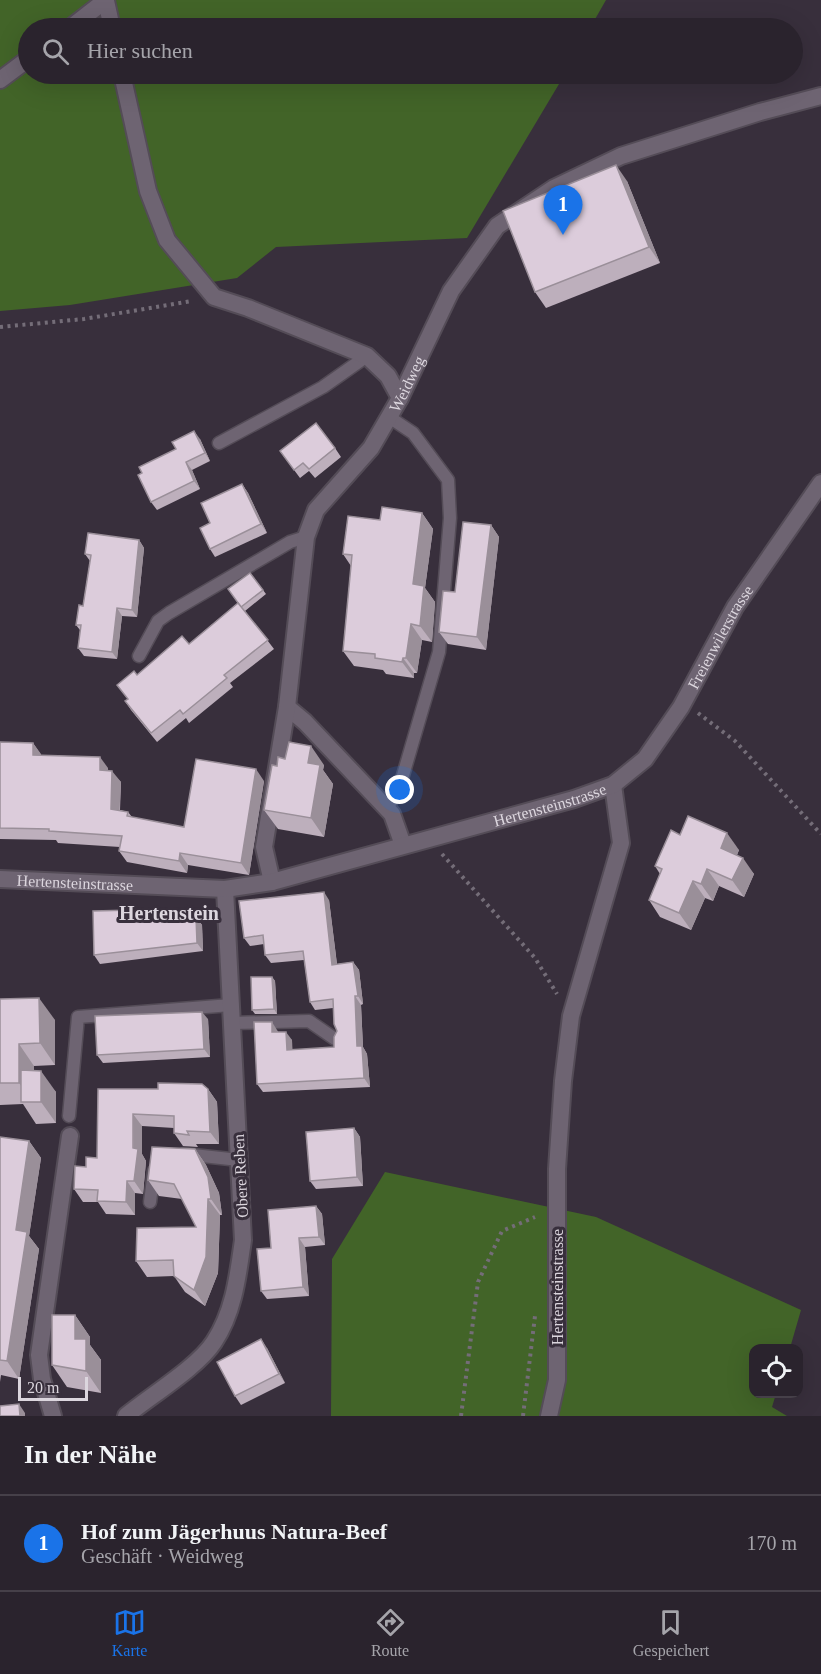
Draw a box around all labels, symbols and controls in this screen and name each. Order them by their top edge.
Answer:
search box [18,18,803,84]
icon: search [39,35,72,68]
text: Hier suchen [87,38,193,63]
pin: 1 [544,186,582,235]
street label: Weidweg [386,353,429,415]
street label: Freienwilerstrasse [684,582,757,692]
your location [385,775,414,804]
street label: Hertensteinstrasse [492,780,608,830]
street label: Hertensteinstrasse [16,872,133,894]
district label: Hertenstein [119,902,219,924]
street label: Obere Reben [230,1134,251,1218]
street label: Hertensteinstrasse [549,1229,566,1345]
map controls [749,1344,803,1398]
button: locate [749,1344,803,1398]
scale bar [18,1374,88,1402]
text: 20 m [27,1379,59,1396]
text: In der Nähe [24,1440,156,1469]
text: Hof zum Jägerhuus Natura-Beef [81,1519,387,1544]
text: 1 [39,1532,49,1554]
text: 170 m [746,1532,797,1554]
text: Geschäft · Weidweg [81,1545,243,1567]
tab: Karte [112,1606,147,1660]
tab: Route [371,1606,409,1660]
tab: Gespeichert [633,1606,709,1660]

